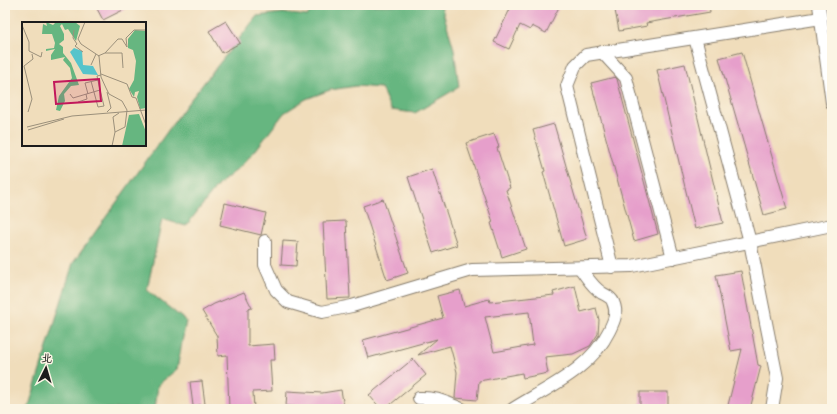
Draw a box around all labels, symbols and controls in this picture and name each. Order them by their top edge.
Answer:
inset map [22,22,146,146]
north arrow [26,348,66,388]
text: 北 [41,349,53,368]

